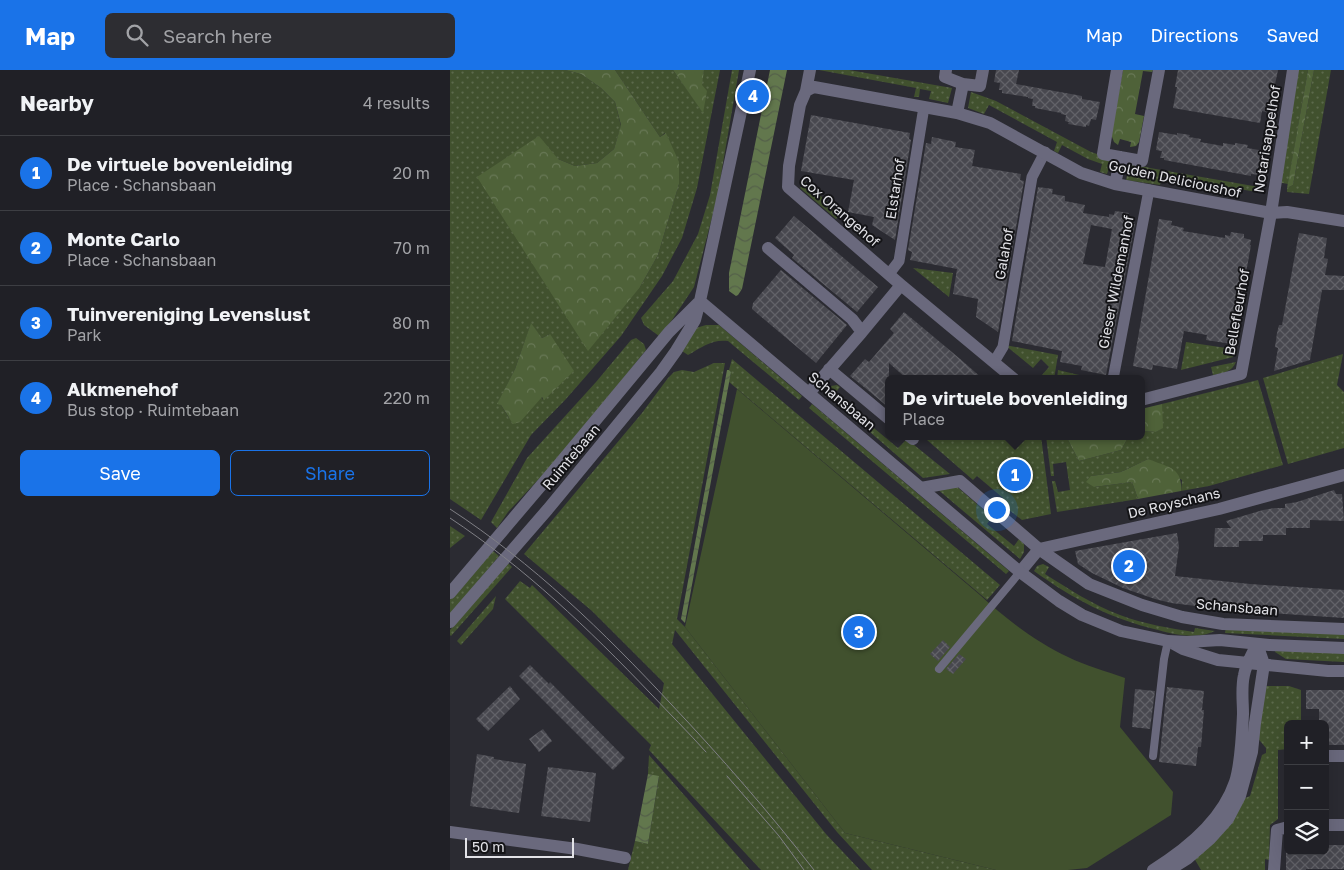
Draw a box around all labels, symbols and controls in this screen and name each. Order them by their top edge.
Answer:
search box [105,13,455,58]
text: Map [25,21,75,50]
icon: search [123,21,151,49]
text: Search here [163,24,272,47]
text: Map [1086,24,1122,46]
text: Directions [1150,24,1238,46]
text: Saved [1266,24,1319,46]
pin: 4 [737,77,769,115]
street label: Notarisappelhof [1250,84,1283,194]
text: Nearby [20,90,94,116]
text: 4 results [363,93,430,113]
text: De virtuele bovenleiding [67,152,292,175]
street label: Golden Delicioushof [1107,156,1243,201]
street label: Elstarhof [881,157,908,221]
text: 1 [32,163,40,183]
text: 20 m [393,163,430,183]
street label: Cox Orangehof [797,171,884,250]
text: Place · Schansbaan [67,175,216,195]
street label: Gieser Wildemanhof [1094,214,1137,350]
text: Monte Carlo [67,227,180,250]
street label: Galahof [991,227,1016,281]
text: 2 [31,238,41,258]
text: 70 m [393,238,430,258]
text: Place · Schansbaan [67,250,216,270]
street label: Bellefleurhof [1221,267,1252,357]
text: Tuinvereniging Levenslust [67,302,310,325]
text: 3 [31,313,41,333]
text: 80 m [392,313,430,333]
text: Park [67,325,102,345]
street label: Schansbaan [805,368,879,434]
popup [885,375,1145,440]
text: Alkmenehof [67,377,178,400]
text: De virtuele bovenleiding [902,386,1128,409]
text: 4 [31,388,41,408]
text: 220 m [383,388,430,408]
text: Bus stop · Ruimtebaan [67,400,239,420]
text: Place [902,409,945,429]
street label: Ruimtebaan [538,420,603,493]
button: Save [20,450,220,496]
button: Share [230,450,430,496]
pin: 1 [999,456,1031,494]
street label: De Royschans [1126,484,1222,521]
your location [984,497,1010,523]
pin: 2 [1113,547,1145,585]
street label: Schansbaan [1195,594,1279,619]
pin: 3 [843,613,875,651]
map controls [1284,720,1329,855]
button: + [1284,720,1329,765]
button: − [1284,765,1329,810]
button: layers [1284,810,1329,855]
scale bar [465,835,574,858]
text: 50 m [472,838,505,855]

